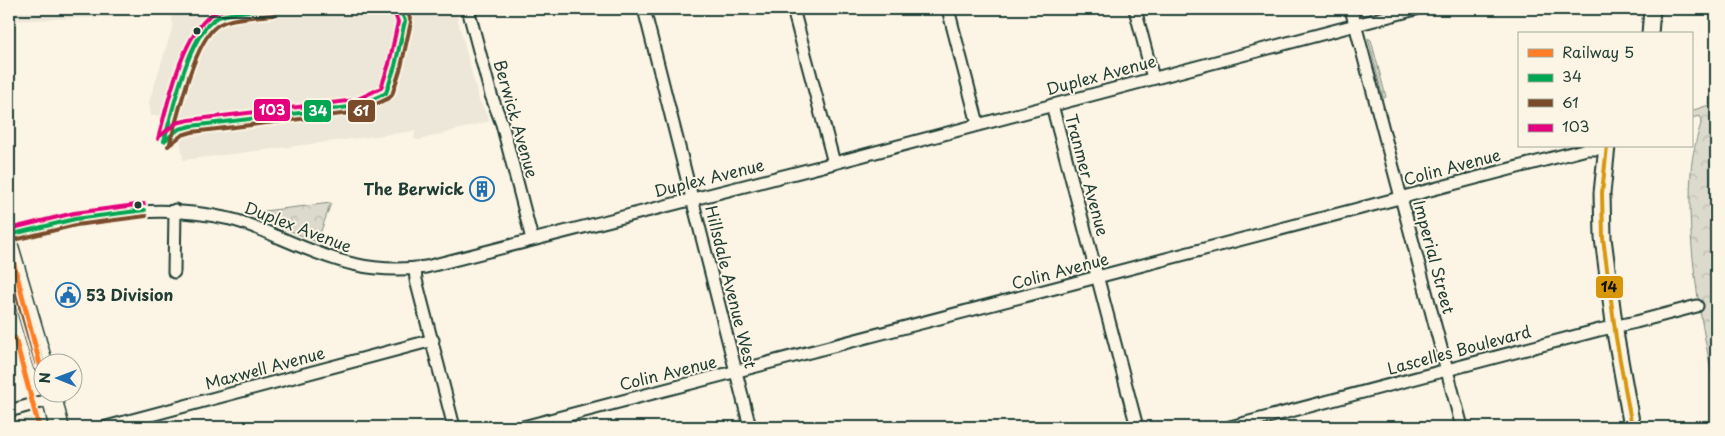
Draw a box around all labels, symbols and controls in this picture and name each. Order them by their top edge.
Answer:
unlabelled marker [192,26,202,36]
legend [1518,32,1692,148]
text: Railway 5 [1562,40,1634,63]
street label: Duplex Avenue [1043,48,1159,100]
street label: Berwick Avenue [489,57,545,181]
text: 34 [1562,64,1582,87]
text: 61 [1562,90,1579,113]
line badge: 103 [253,98,291,122]
text: 103 [259,99,285,120]
line badge: 34 [303,99,332,123]
line badge: 61 [347,99,376,123]
text: 34 [309,100,328,121]
text: 61 [353,100,369,121]
street label: Tranmer Avenue [1060,111,1116,239]
text: 103 [1562,114,1590,137]
street label: Colin Avenue [1401,141,1503,191]
street label: Duplex Avenue [651,152,767,202]
place label: The Berwick [363,176,464,200]
building icon: The Berwick [469,176,495,202]
street label: Duplex Avenue [241,195,356,258]
street label: Imperial Street [1408,197,1462,317]
unlabelled marker [133,200,143,210]
street label: Hillsdale Avenue West [700,203,764,371]
street label: Colin Avenue [1009,245,1111,295]
line badge: 14 [1595,275,1624,299]
text: 14 [1601,276,1618,297]
public building icon: 53 Division [55,282,81,308]
place label: 53 Division [86,282,173,306]
street label: Lascelles Boulevard [1384,318,1533,380]
street label: Maxwell Avenue [202,339,328,395]
street label: Colin Avenue [617,348,719,396]
north arrow [32,354,82,404]
text: N [34,372,55,383]

